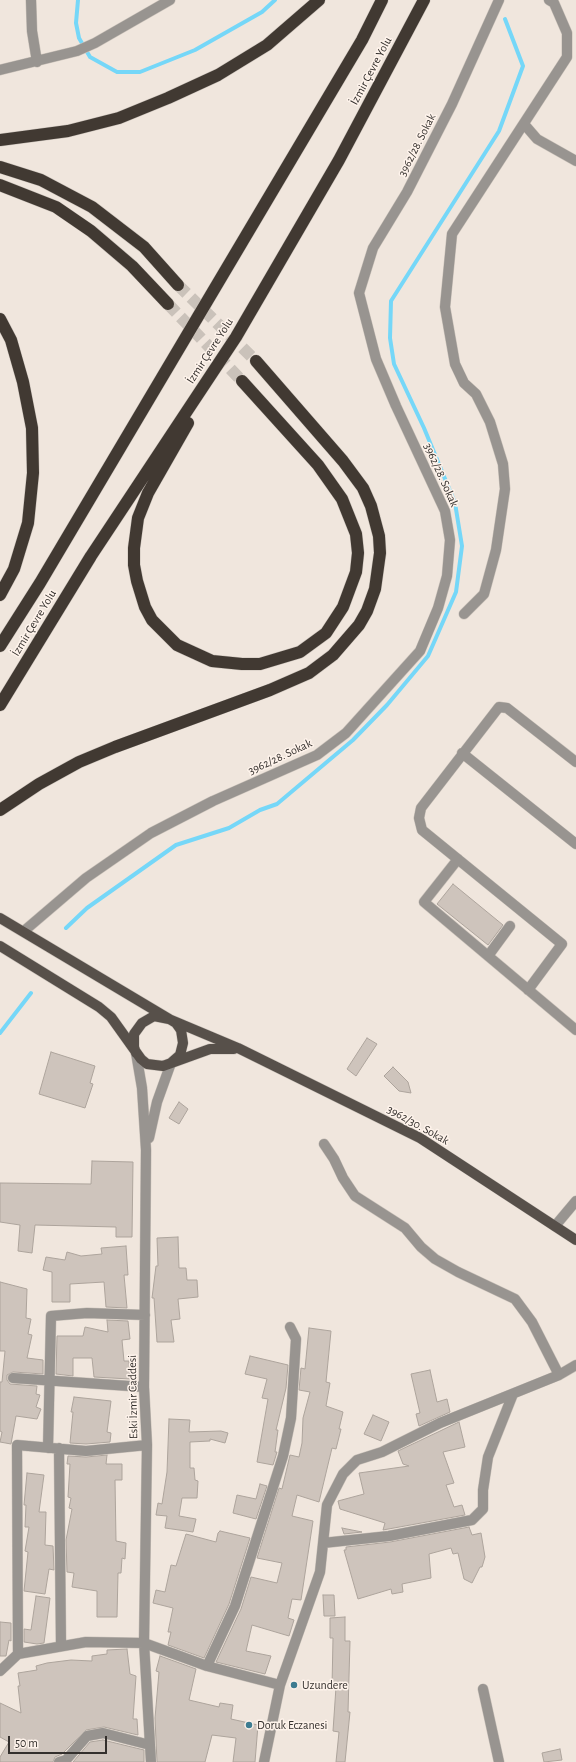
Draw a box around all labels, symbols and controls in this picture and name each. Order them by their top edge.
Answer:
street label: İzmir Çevre Yolu [347,34,395,108]
street label: 3962/28. Sokak [395,111,439,179]
street label: İzmir Çevre Yolu [184,316,236,386]
street label: 3962/28. Sokak [420,441,462,509]
street label: İzmir Çevre Yolu [9,587,59,659]
street label: 3962/28. Sokak [246,736,314,778]
street label: 3962/30. Sokak [384,1102,452,1148]
street label: Eski İzmir Caddesi [125,1355,141,1439]
place label: Uzundere [302,1678,348,1692]
marker: Uzundere [289,1680,299,1690]
place label: Doruk Eczanesi [257,1718,327,1732]
marker: Doruk Eczanesi [244,1720,254,1730]
scale bar [10,1728,109,1754]
text: 50 m [15,1737,38,1749]

